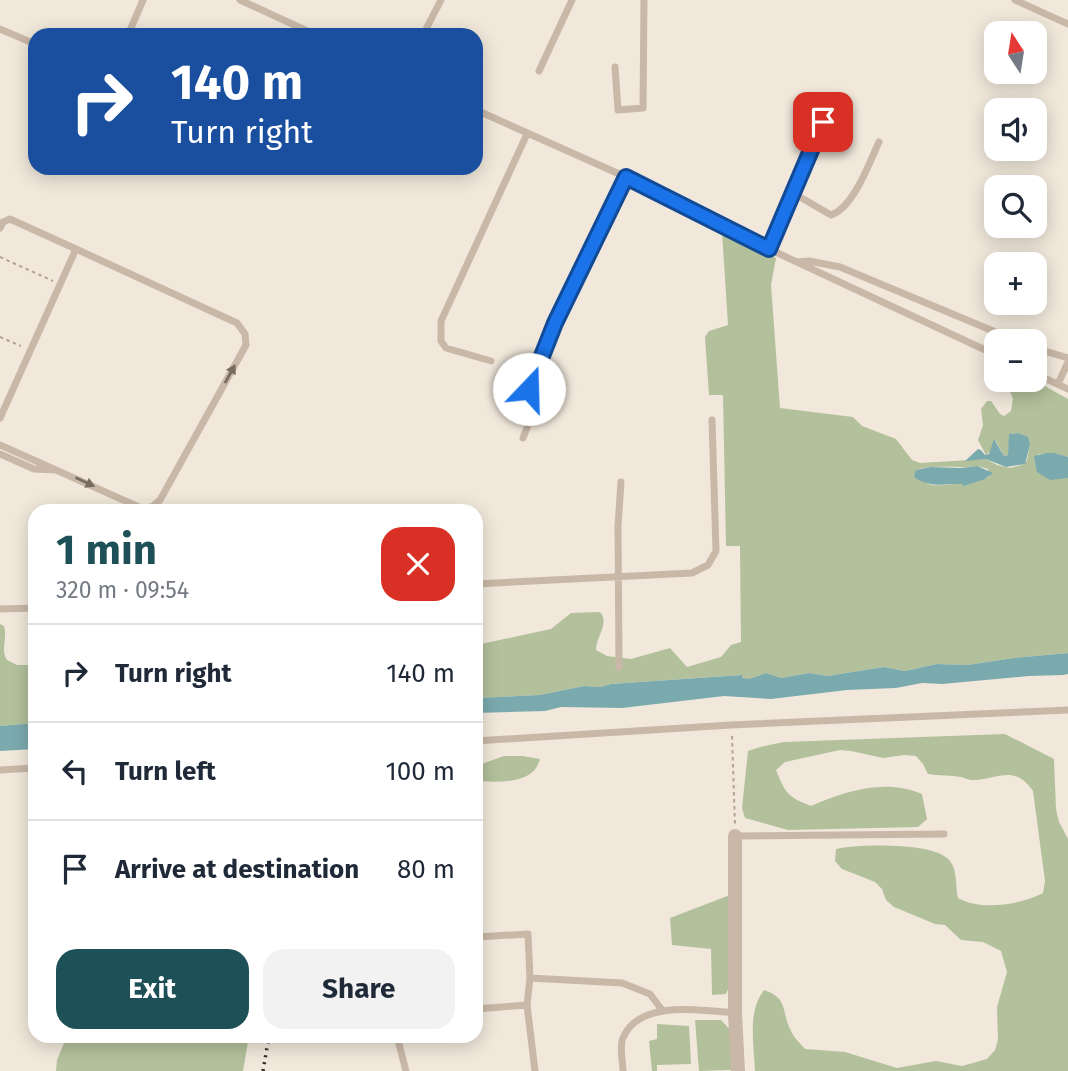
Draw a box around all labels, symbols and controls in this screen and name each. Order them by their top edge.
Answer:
north arrow [984,21,1046,84]
map controls [984,21,1047,392]
text: 140 m [171,53,303,112]
icon: right [56,56,147,147]
pin [793,92,853,152]
button: sound [984,98,1047,161]
icon: arrive [804,103,842,141]
text: Turn right [171,113,313,151]
button: search [984,175,1047,238]
button: + [984,252,1047,315]
button: − [984,329,1047,392]
position arrow [492,352,566,426]
one-way arrow [224,364,236,384]
one-way arrow [75,476,95,488]
text: 1 min [56,525,157,575]
button: close [381,527,455,601]
text: 320 m · 09:54 [56,576,189,604]
icon: right [56,654,94,692]
text: Turn right [115,658,232,689]
text: 140 m [386,658,455,689]
icon: left [56,752,94,790]
text: Turn left [115,756,216,787]
text: 100 m [386,756,455,787]
icon: arrive [56,850,94,888]
text: Arrive at destination [115,854,359,885]
text: 80 m [397,854,455,885]
button: Exit [56,949,249,1029]
button: Share [263,949,455,1029]

